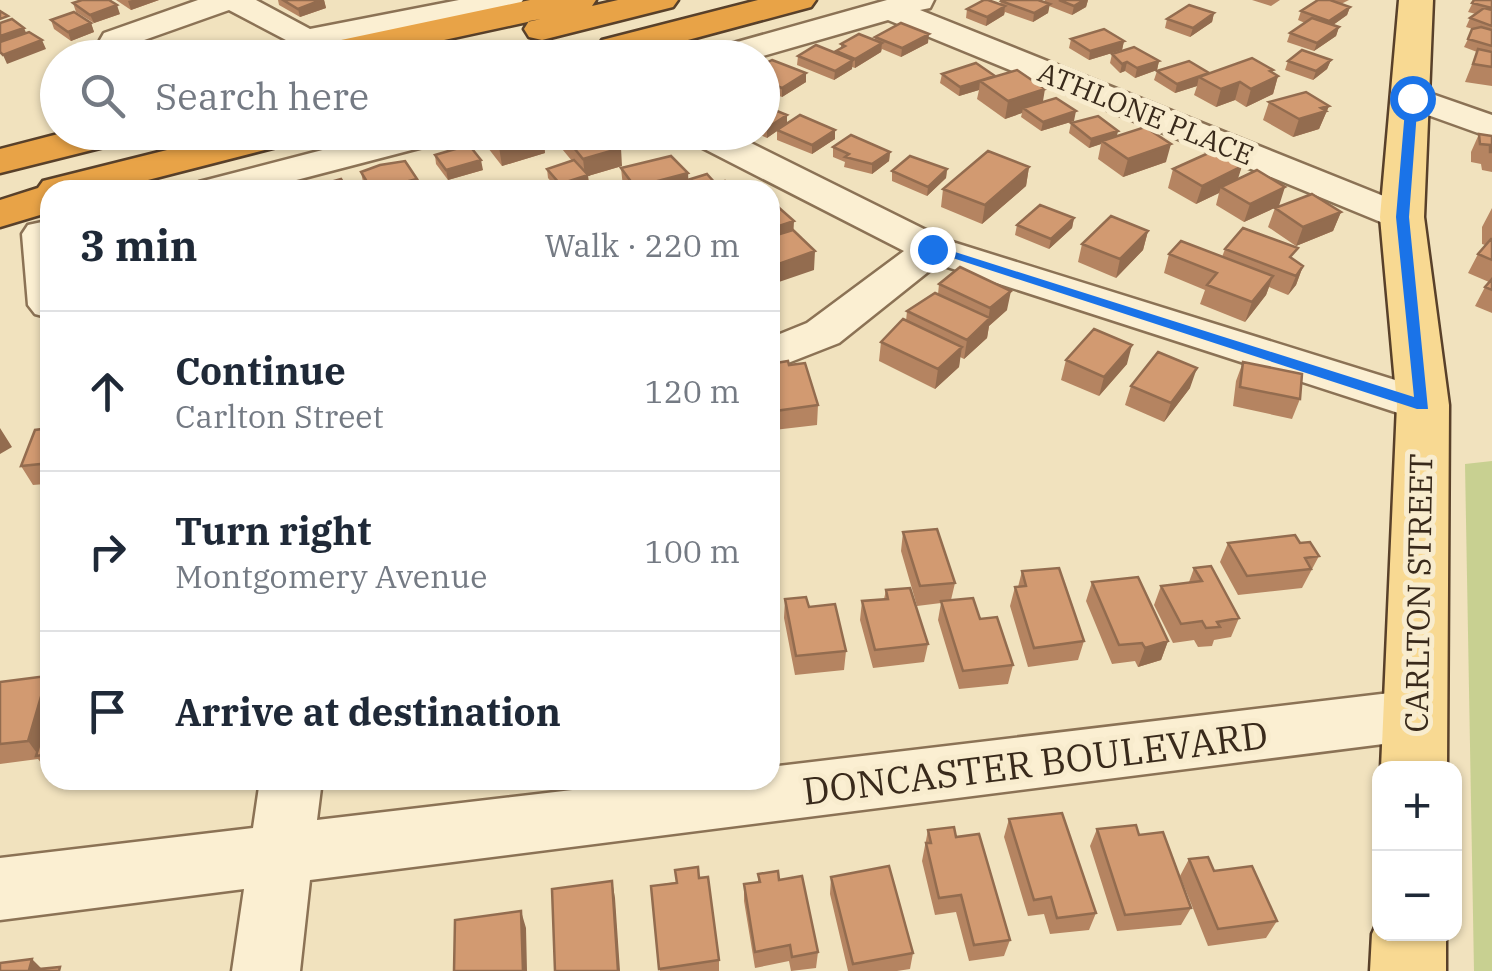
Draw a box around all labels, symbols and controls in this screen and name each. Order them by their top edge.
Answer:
search box [40,40,780,150]
street label: ATHLONE PLACE [1033,53,1259,173]
icon: search [75,68,130,123]
text: Search here [155,71,369,120]
route start [1390,76,1436,122]
text: 3 min [80,218,198,273]
text: Walk · 220 m [544,224,740,266]
route end [910,227,956,273]
text: Continue [175,346,346,395]
icon: ahead [80,364,135,419]
text: 120 m [644,370,740,412]
text: Carlton Street [175,395,384,437]
street label: CARLTON STREET [1395,453,1441,733]
text: Turn right [175,506,371,555]
icon: right [80,524,135,579]
text: 100 m [644,530,740,572]
text: Montgomery Avenue [175,555,487,597]
icon: arrive [80,684,135,739]
text: Arrive at destination [175,687,561,736]
street label: DONCASTER BOULEVARD [800,709,1270,815]
map controls [1372,761,1462,941]
button: + [1372,761,1462,851]
button: − [1372,851,1462,941]

